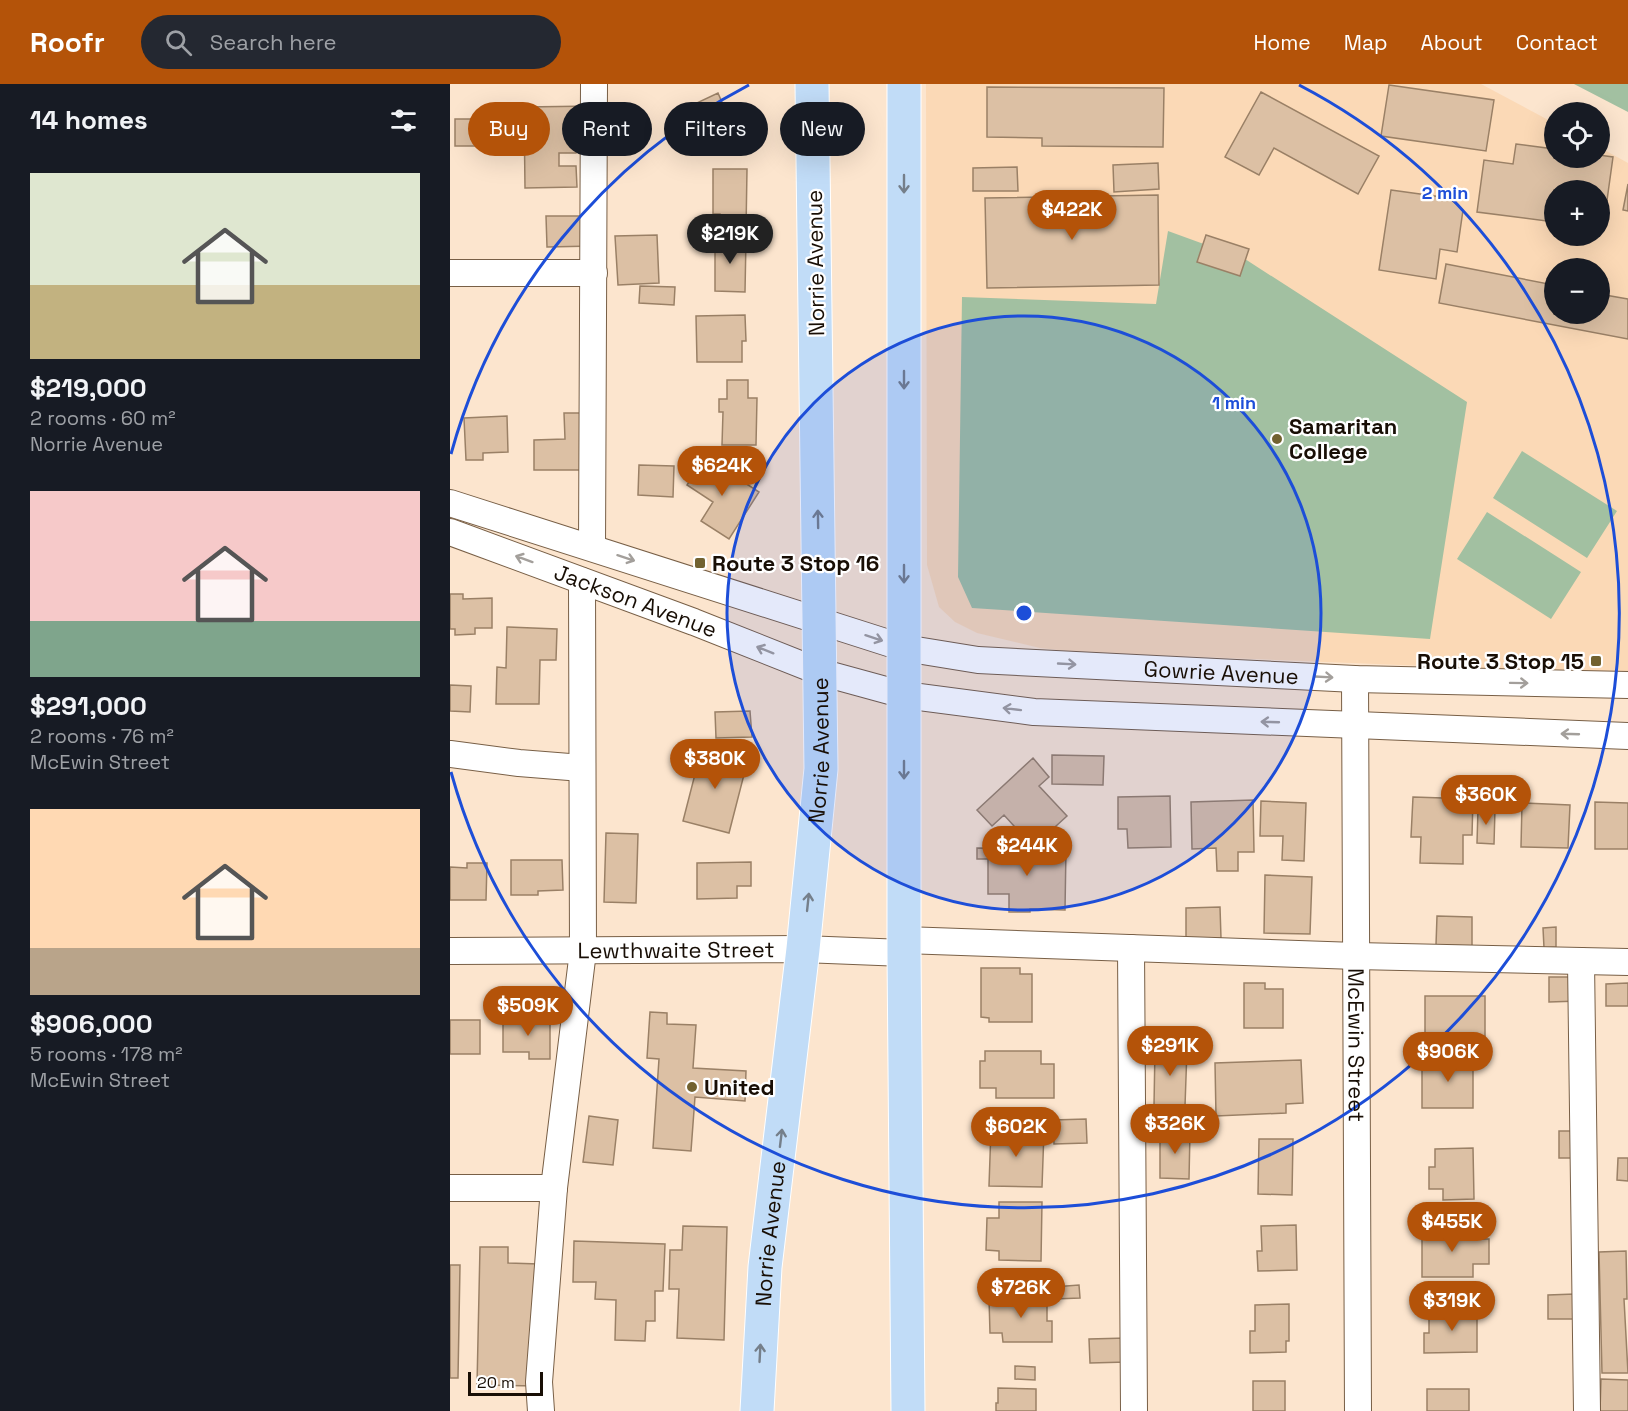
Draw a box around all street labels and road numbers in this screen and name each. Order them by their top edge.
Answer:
street label: Norrie Avenue [800,190,830,336]
street label: Jackson Avenue [551,558,721,644]
street label: Gowrie Avenue [1143,654,1299,690]
street label: Norrie Avenue [802,677,835,825]
street label: Lewthwaite Street [577,935,775,964]
street label: McEwin Street [1342,968,1371,1122]
street label: Norrie Avenue [749,1159,792,1307]

